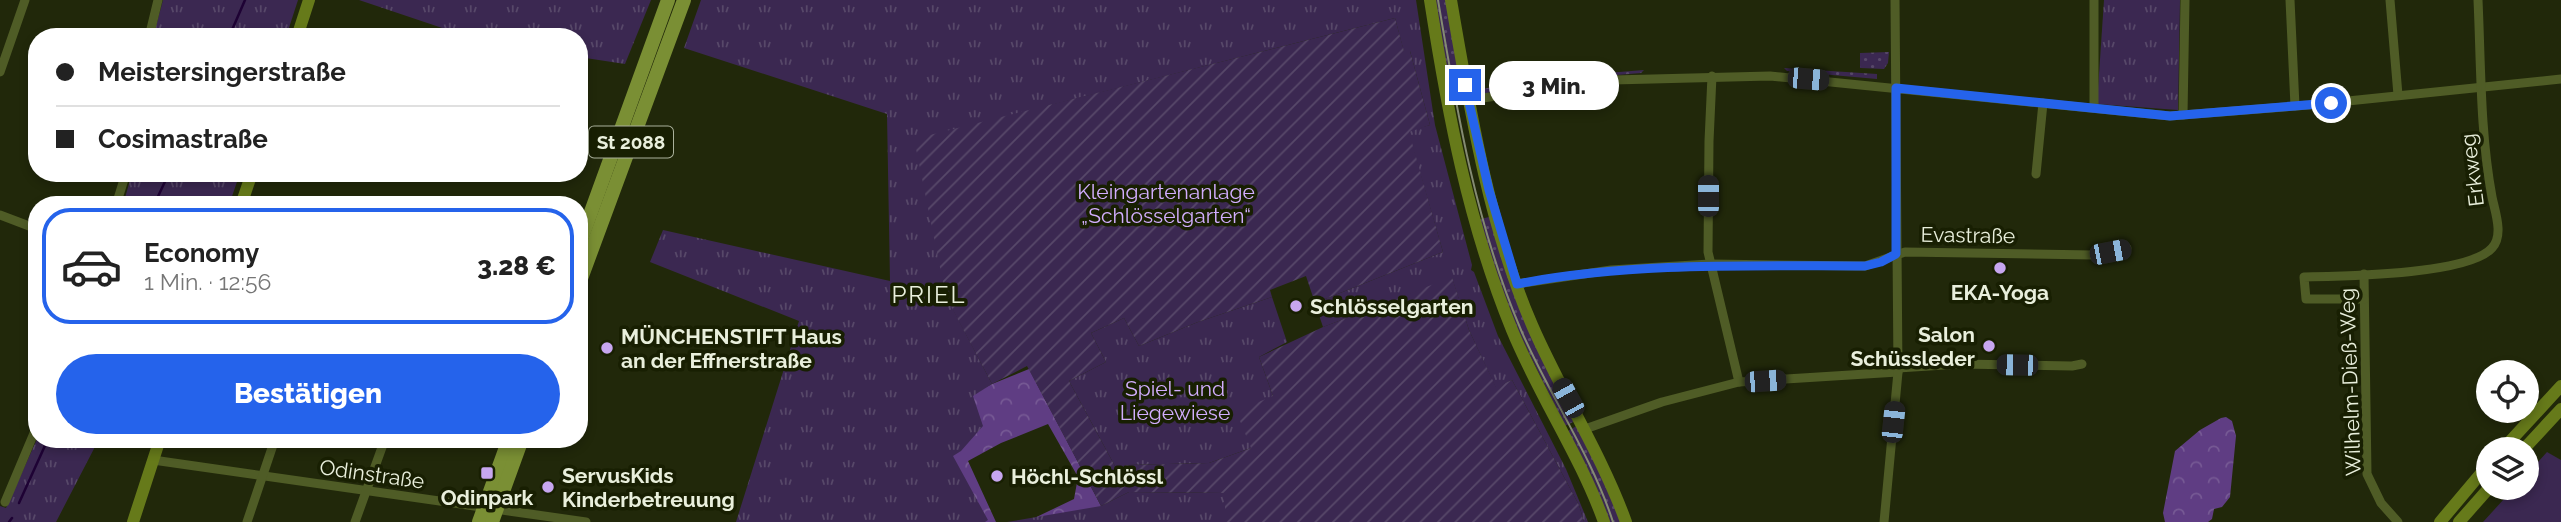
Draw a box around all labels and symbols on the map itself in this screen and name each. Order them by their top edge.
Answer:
callout: 3 Min. [1490,60,1619,110]
car [1787,67,1830,91]
route end [1449,69,1481,101]
route start [2315,87,2347,119]
road number: St 2088 [589,126,673,158]
street label: Erkweg [2455,132,2489,208]
car [1698,175,1719,217]
park label: Kleingartenanlage „Schlösselgarten“ [1077,179,1255,228]
street label: Evastraße [1920,222,2016,248]
car [2088,238,2133,266]
marker: EKA-Yoga [1992,260,2008,276]
district label: PRIEL [891,280,967,309]
place label: EKA-Yoga [1951,280,2049,305]
street label: Wilhelm-Dieß-Weg [2334,288,2366,476]
place label: Schlösselgarten [1310,294,1473,319]
marker: Schlösselgarten [1288,298,1304,314]
place label: Salon Schüssleder [1850,322,1975,371]
place label: MÜNCHENSTIFT Haus an der Effnerstraße [621,324,842,373]
marker: Salon Schüssleder [1981,338,1997,354]
marker: MÜNCHENSTIFT Haus an der Effnerstraße [599,340,615,356]
car [1996,354,2039,376]
car [1744,369,1787,393]
car [1549,375,1588,421]
park label: Spiel- und Liegewiese [1120,376,1230,425]
car [1881,400,1906,444]
street label: Odinstraße [318,454,426,494]
place label: ServusKids Kinderbetreuung [562,463,735,512]
place label: Höchl-Schlössl [1011,464,1163,489]
marker: Odinpark [479,465,495,481]
marker: Höchl-Schlössl [989,468,1005,484]
marker: ServusKids Kinderbetreuung [540,479,556,495]
place label: Odinpark [441,485,534,510]

